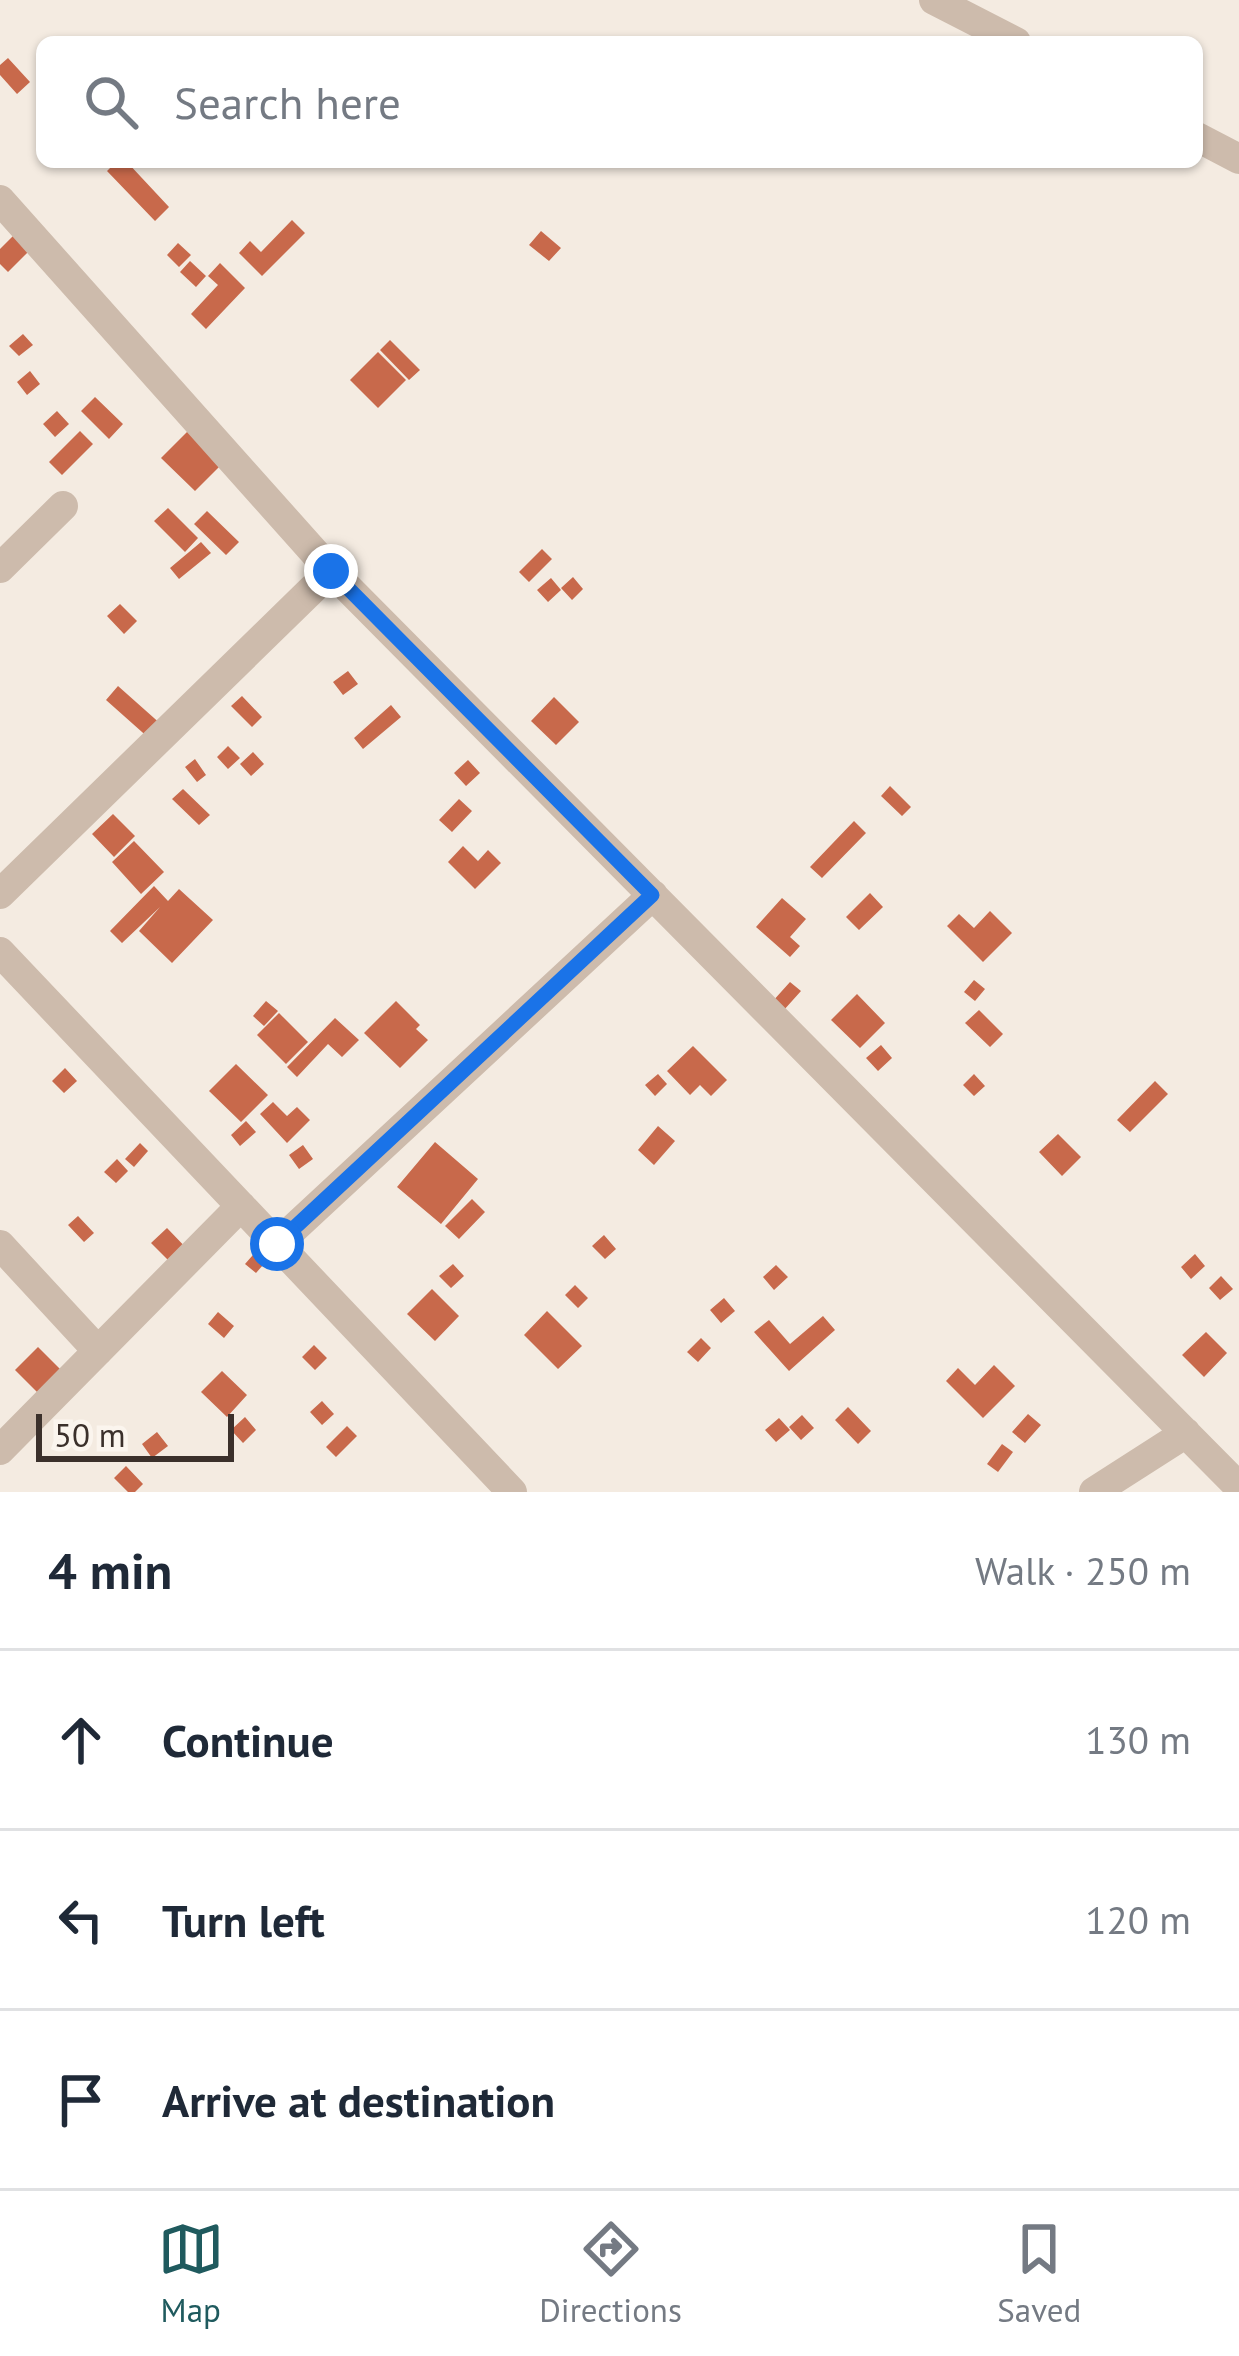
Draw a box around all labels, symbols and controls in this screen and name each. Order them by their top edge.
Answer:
search box [36,36,1203,168]
icon: search [78,69,144,135]
text: Search here [174,73,401,131]
route end [304,544,358,598]
route start [250,1217,304,1271]
scale bar [36,1408,234,1461]
text: 50 m [54,1413,126,1456]
text: 4 min [48,1537,172,1603]
text: Walk · 250 m [975,1545,1191,1596]
icon: ahead [48,1707,114,1773]
text: Continue [162,1711,334,1769]
text: 130 m [1085,1714,1191,1765]
icon: left [48,1887,114,1953]
text: Turn left [162,1891,325,1949]
text: 120 m [1085,1894,1191,1945]
icon: arrive [48,2067,114,2133]
text: Arrive at destination [162,2071,555,2129]
tab: Map [158,2216,224,2331]
tab: Directions [539,2216,682,2331]
tab: Saved [997,2216,1081,2331]

